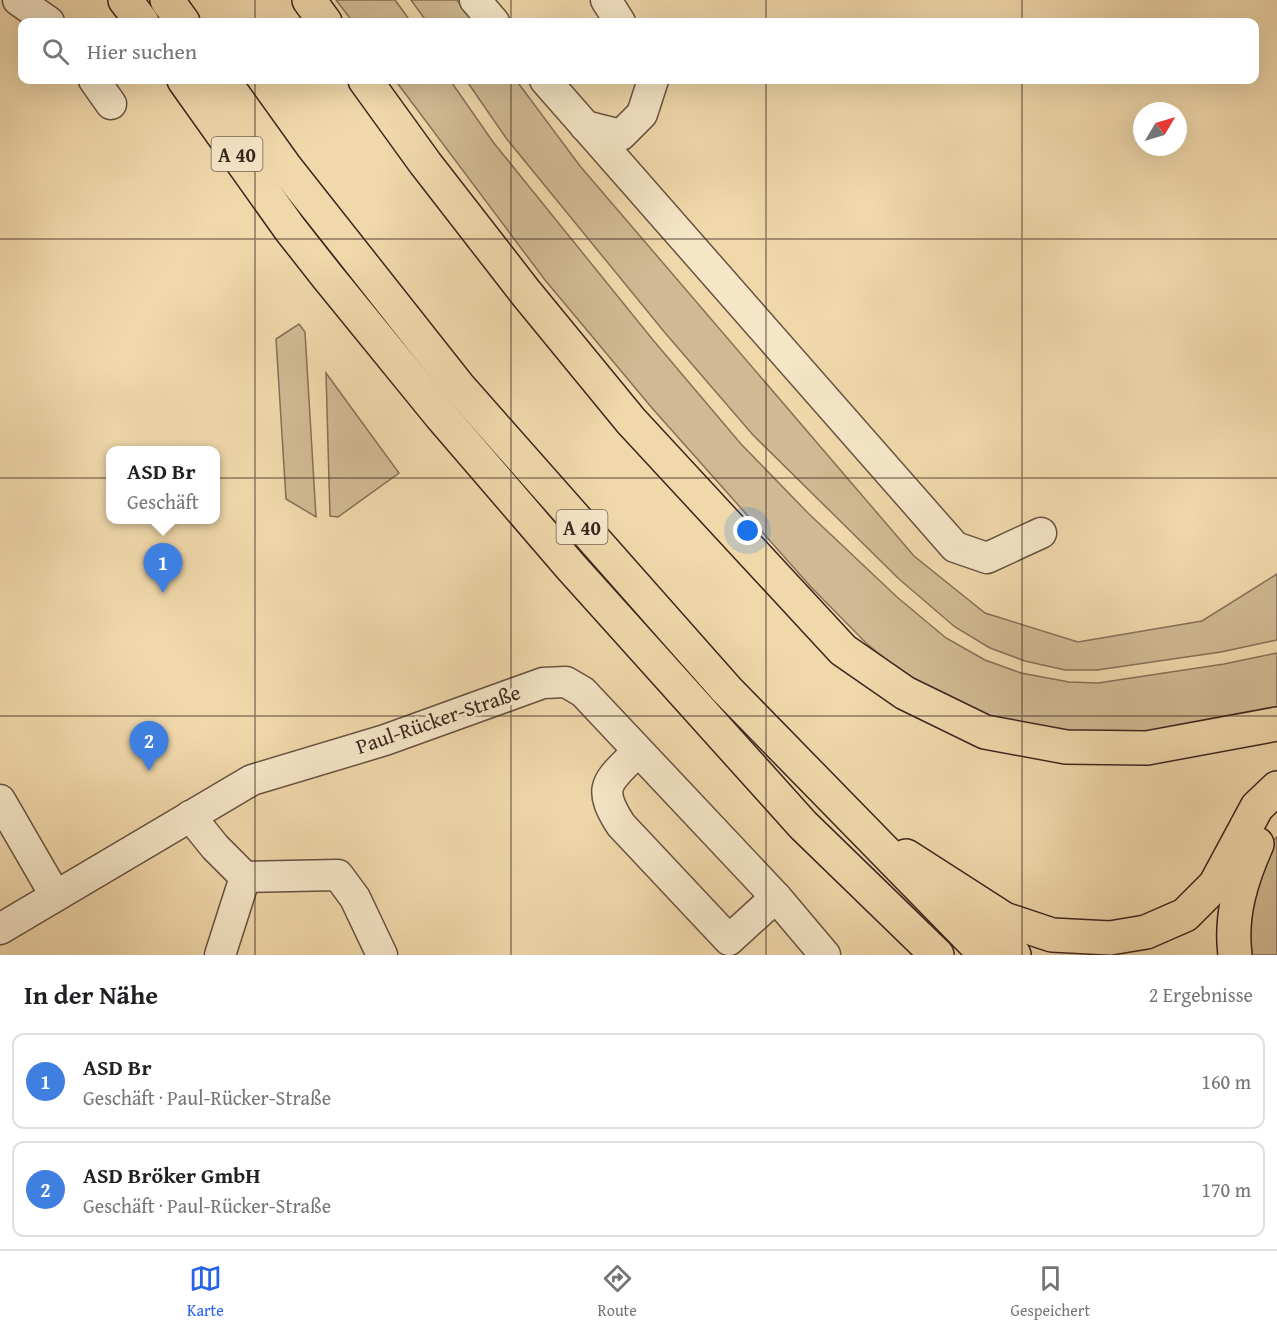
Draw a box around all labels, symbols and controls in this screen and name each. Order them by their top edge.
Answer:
search box [18,18,1259,84]
icon: search [39,35,72,68]
text: Hier suchen [87,35,197,67]
north arrow [1133,102,1187,156]
road number: A 40 [212,137,262,171]
popup [106,446,220,524]
text: ASD Br [127,455,196,487]
text: Geschäft [127,487,199,516]
road number: A 40 [556,510,608,544]
your location [733,516,762,545]
pin: 1 [144,544,182,593]
street label: Paul-Rücker-Straße [351,676,525,762]
pin: 2 [130,722,168,771]
text: In der Nähe [24,975,158,1014]
text: 2 Ergebnisse [1149,980,1253,1009]
text: ASD Br [83,1051,152,1083]
text: 1 [40,1067,51,1096]
text: 160 m [1201,1067,1251,1096]
text: Geschäft · Paul-Rücker-Straße [83,1083,331,1112]
text: ASD Bröker GmbH [83,1159,261,1191]
text: 2 [40,1175,51,1204]
text: 170 m [1201,1175,1251,1204]
text: Geschäft · Paul-Rücker-Straße [83,1191,331,1220]
tab: Karte [187,1262,224,1322]
tab: Route [598,1262,637,1322]
tab: Gespeichert [1011,1262,1090,1322]

